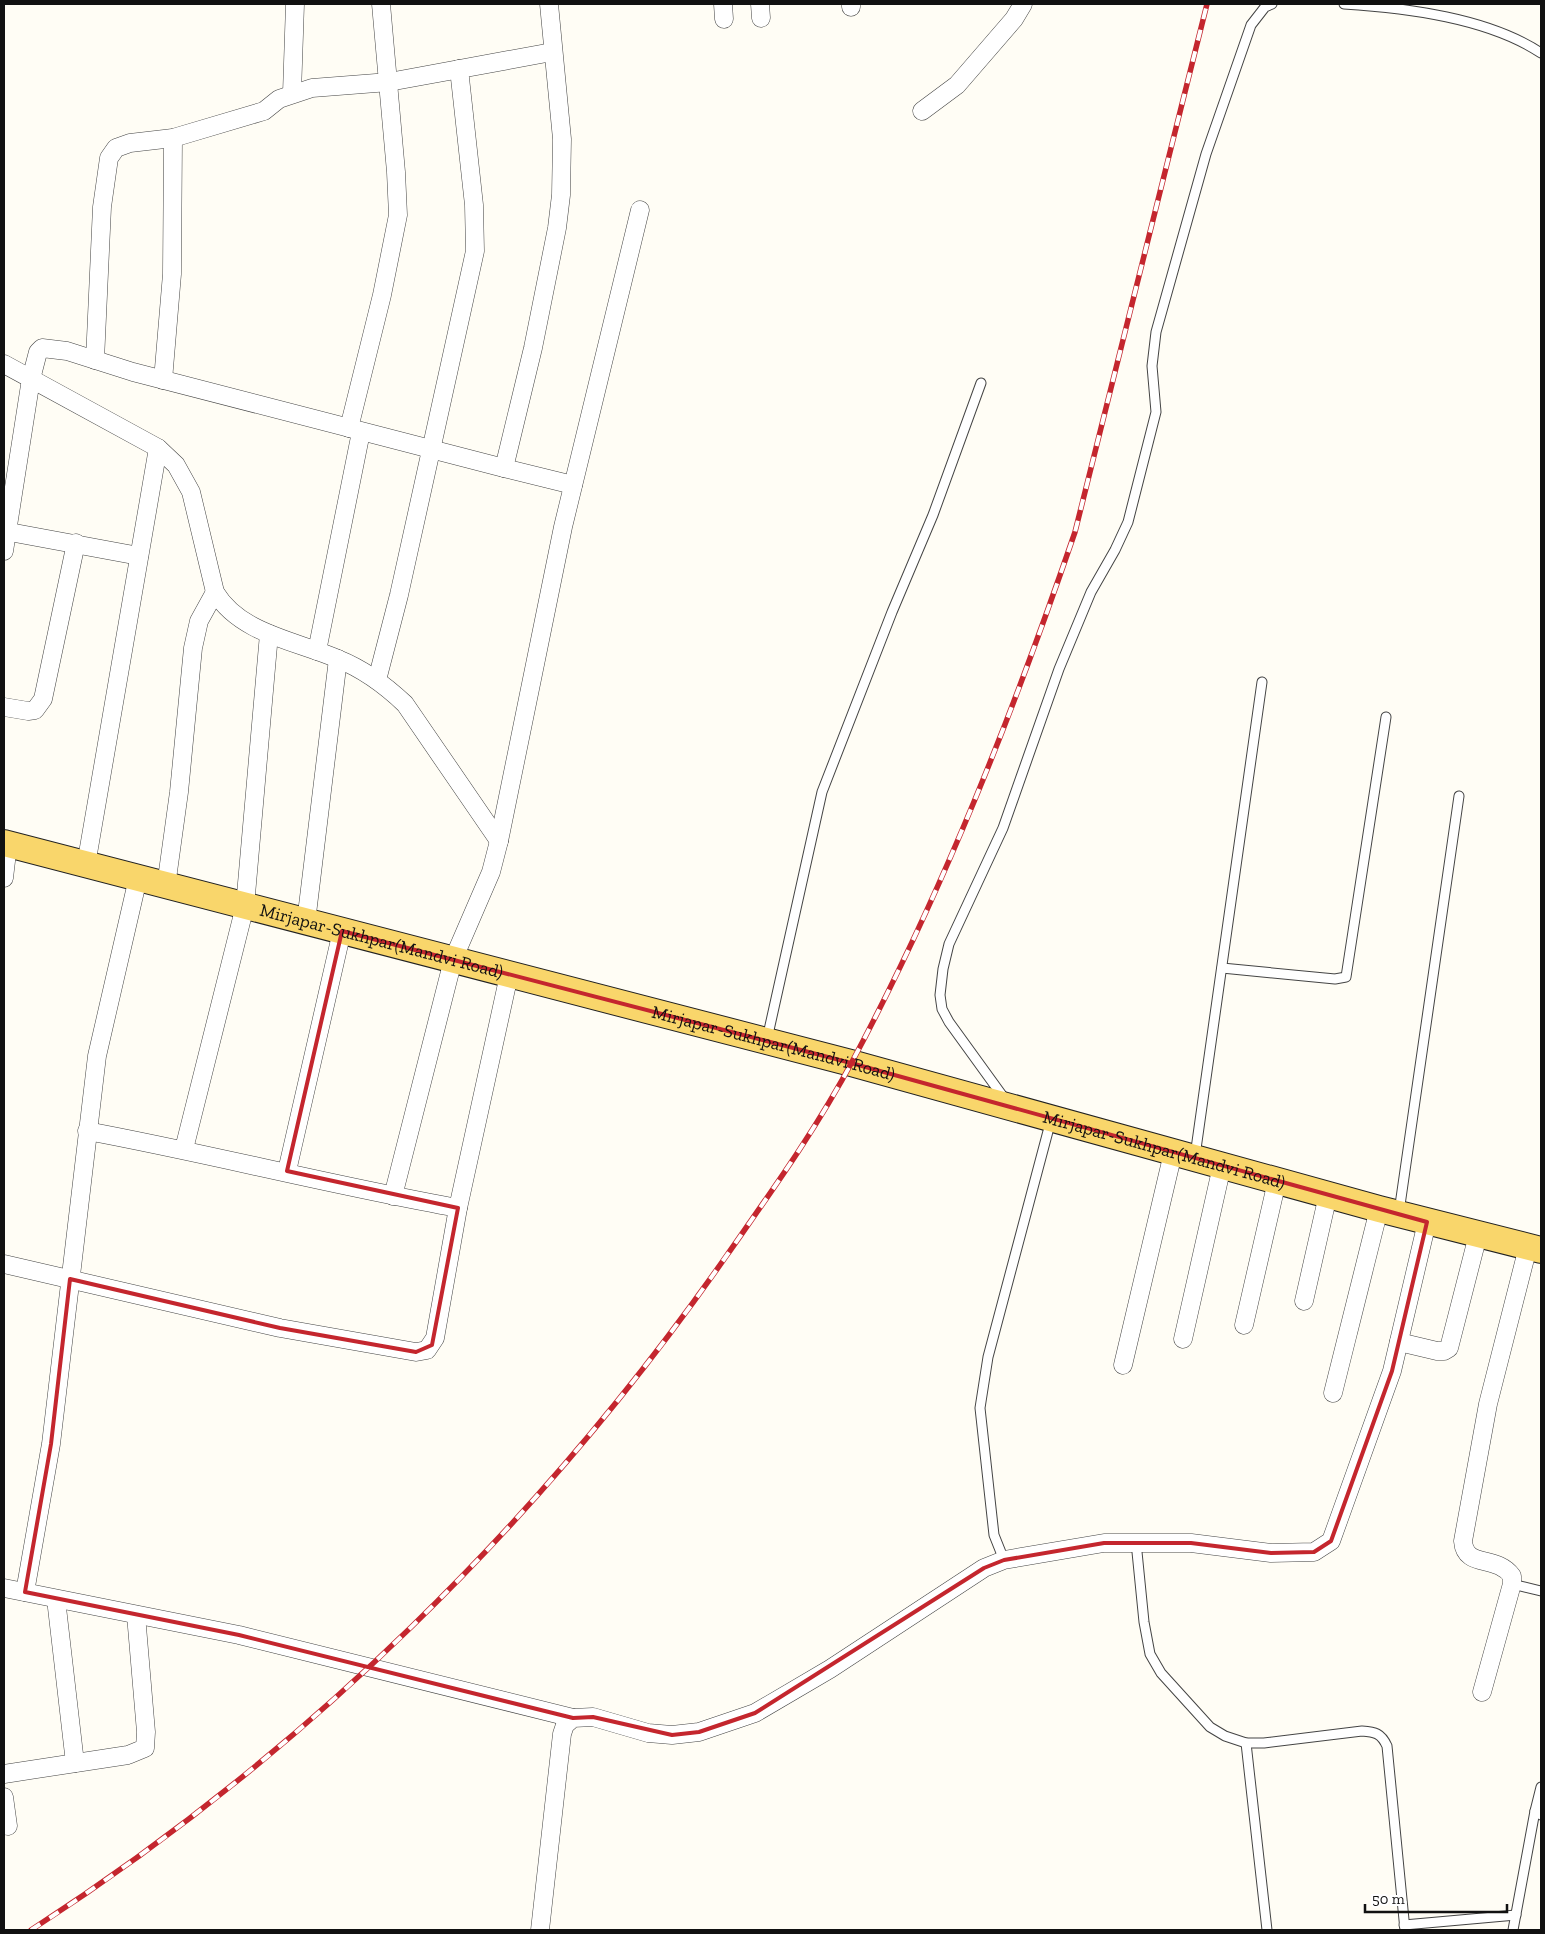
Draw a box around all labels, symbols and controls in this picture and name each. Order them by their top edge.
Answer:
street label: Mirjapar-Sukhpar(Mandvi Road) [257,899,506,983]
street label: Mirjapar-Sukhpar(Mandvi Road) [649,1001,898,1086]
street label: Mirjapar-Sukhpar(Mandvi Road) [1040,1106,1288,1194]
scale bar [1365,1882,1508,1914]
text: 50 m [1372,1890,1405,1908]

